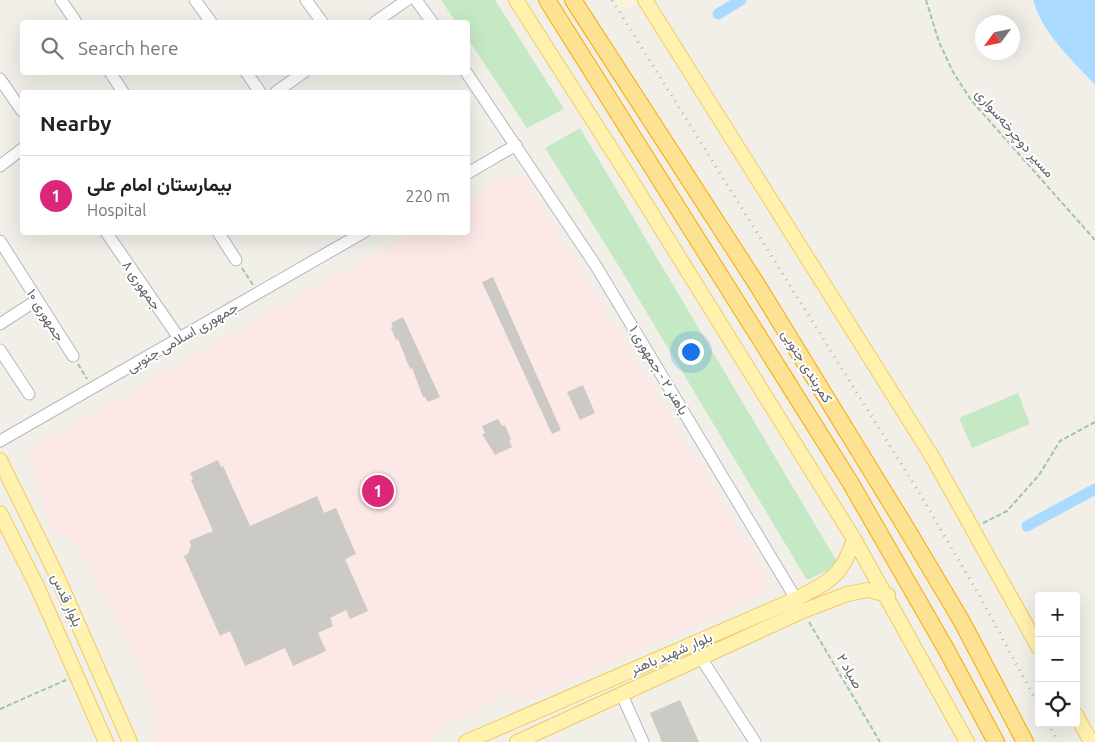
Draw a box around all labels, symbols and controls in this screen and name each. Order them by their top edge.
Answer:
north arrow [975,15,1020,60]
search box [20,20,470,75]
icon: search [38,34,66,62]
text: Search here [78,37,178,59]
street label: مسیر دوچرخه‌سواری [971,86,1058,182]
text: Nearby [40,111,111,135]
text: بیمارستان امام علی [87,173,232,195]
text: 1 [51,187,61,205]
text: 220 m [405,187,450,205]
text: Hospital [87,201,146,219]
street label: جمهوری ۸ [118,257,165,313]
street label: جمهوری ۱۰ [23,286,68,345]
street label: جمهوری اسلامی جنوبی [123,299,241,376]
street label: باهنر ۲ - جمهوری ۱ [625,323,692,418]
street label: کمربندی جنوبی [777,326,836,406]
your location [678,339,704,365]
pin: 1 [362,472,394,510]
street label: بلوار قدس [47,571,86,629]
map controls [1035,592,1080,727]
button: + [1035,592,1080,637]
street label: بلوار شهید باهنر [627,629,715,679]
button: − [1035,637,1080,682]
street label: صیاد ۲ [834,651,866,692]
button: locate [1035,682,1080,727]

